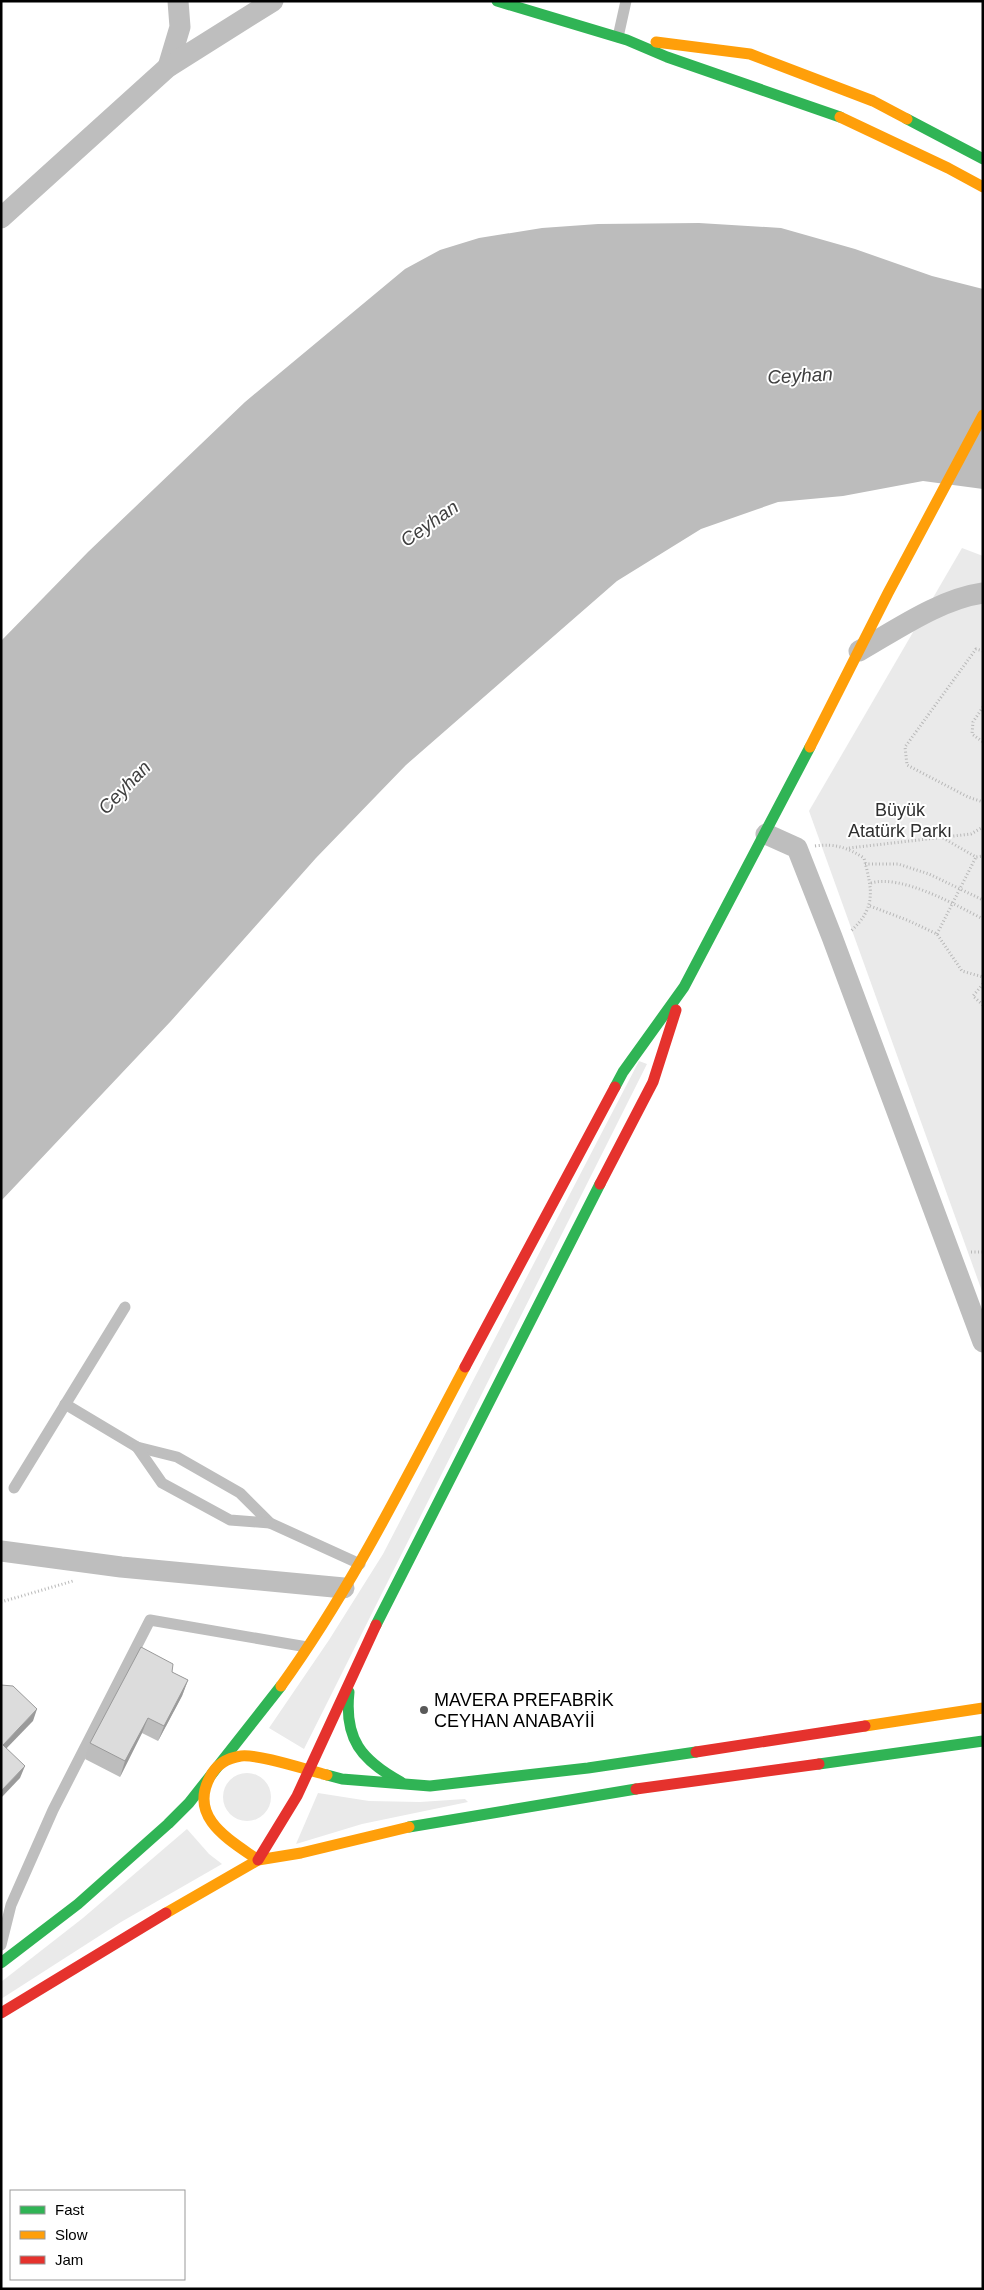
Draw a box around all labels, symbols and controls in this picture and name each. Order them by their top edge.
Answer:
water label: Ceyhan [767,363,833,388]
water label: Ceyhan [396,496,462,551]
water label: Ceyhan [94,756,155,818]
park label: Büyük Atatürk Parkı [848,800,952,841]
place label: MAVERA PREFABRİK CEYHAN ANABAYİİ [434,1690,614,1731]
marker: MAVERA PREFABRİK CEYHAN ANABAYİİ [418,1704,430,1716]
legend [10,2190,185,2280]
text: Fast [55,2201,85,2218]
text: Slow [55,2226,88,2243]
text: Jam [55,2251,83,2268]

